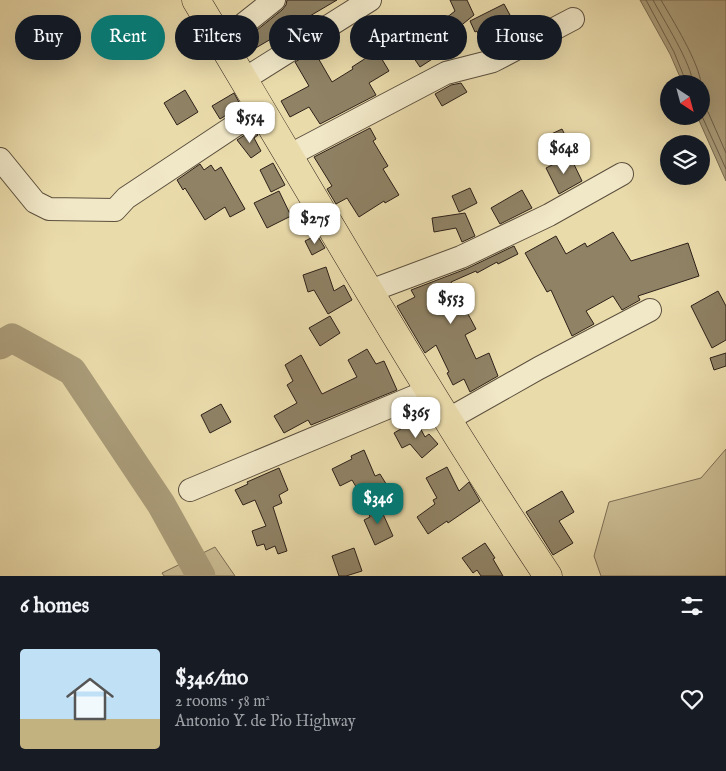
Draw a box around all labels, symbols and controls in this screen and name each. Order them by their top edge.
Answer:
chip: Buy [15,15,81,60]
chip: Rent [91,15,165,60]
chip: Filters [175,15,259,60]
chip: New [269,15,340,60]
chip: Apartment [350,15,467,60]
chip: House [477,15,562,60]
north arrow [660,75,710,125]
map controls [660,75,710,185]
pin: $554 [220,102,280,144]
text: $554 [236,108,264,128]
pin: $648 [534,132,594,175]
button: layers [660,135,710,185]
text: $648 [549,139,579,159]
pin: $275 [285,202,345,245]
text: $275 [300,209,330,229]
pin: $553 [421,282,481,325]
text: $553 [438,289,464,309]
pin: $365 [386,396,446,439]
text: $365 [402,403,430,423]
pin: $346 [348,482,408,525]
text: $346 [363,489,393,509]
icon: filters [678,592,706,620]
text: 6 homes [20,593,89,620]
text: $346/mo [175,665,248,692]
icon: home [60,669,120,729]
icon: heart [678,685,706,713]
text: 2 rooms · 58 m² [175,692,270,712]
text: Antonio Y. de Pio Highway [175,712,356,732]

